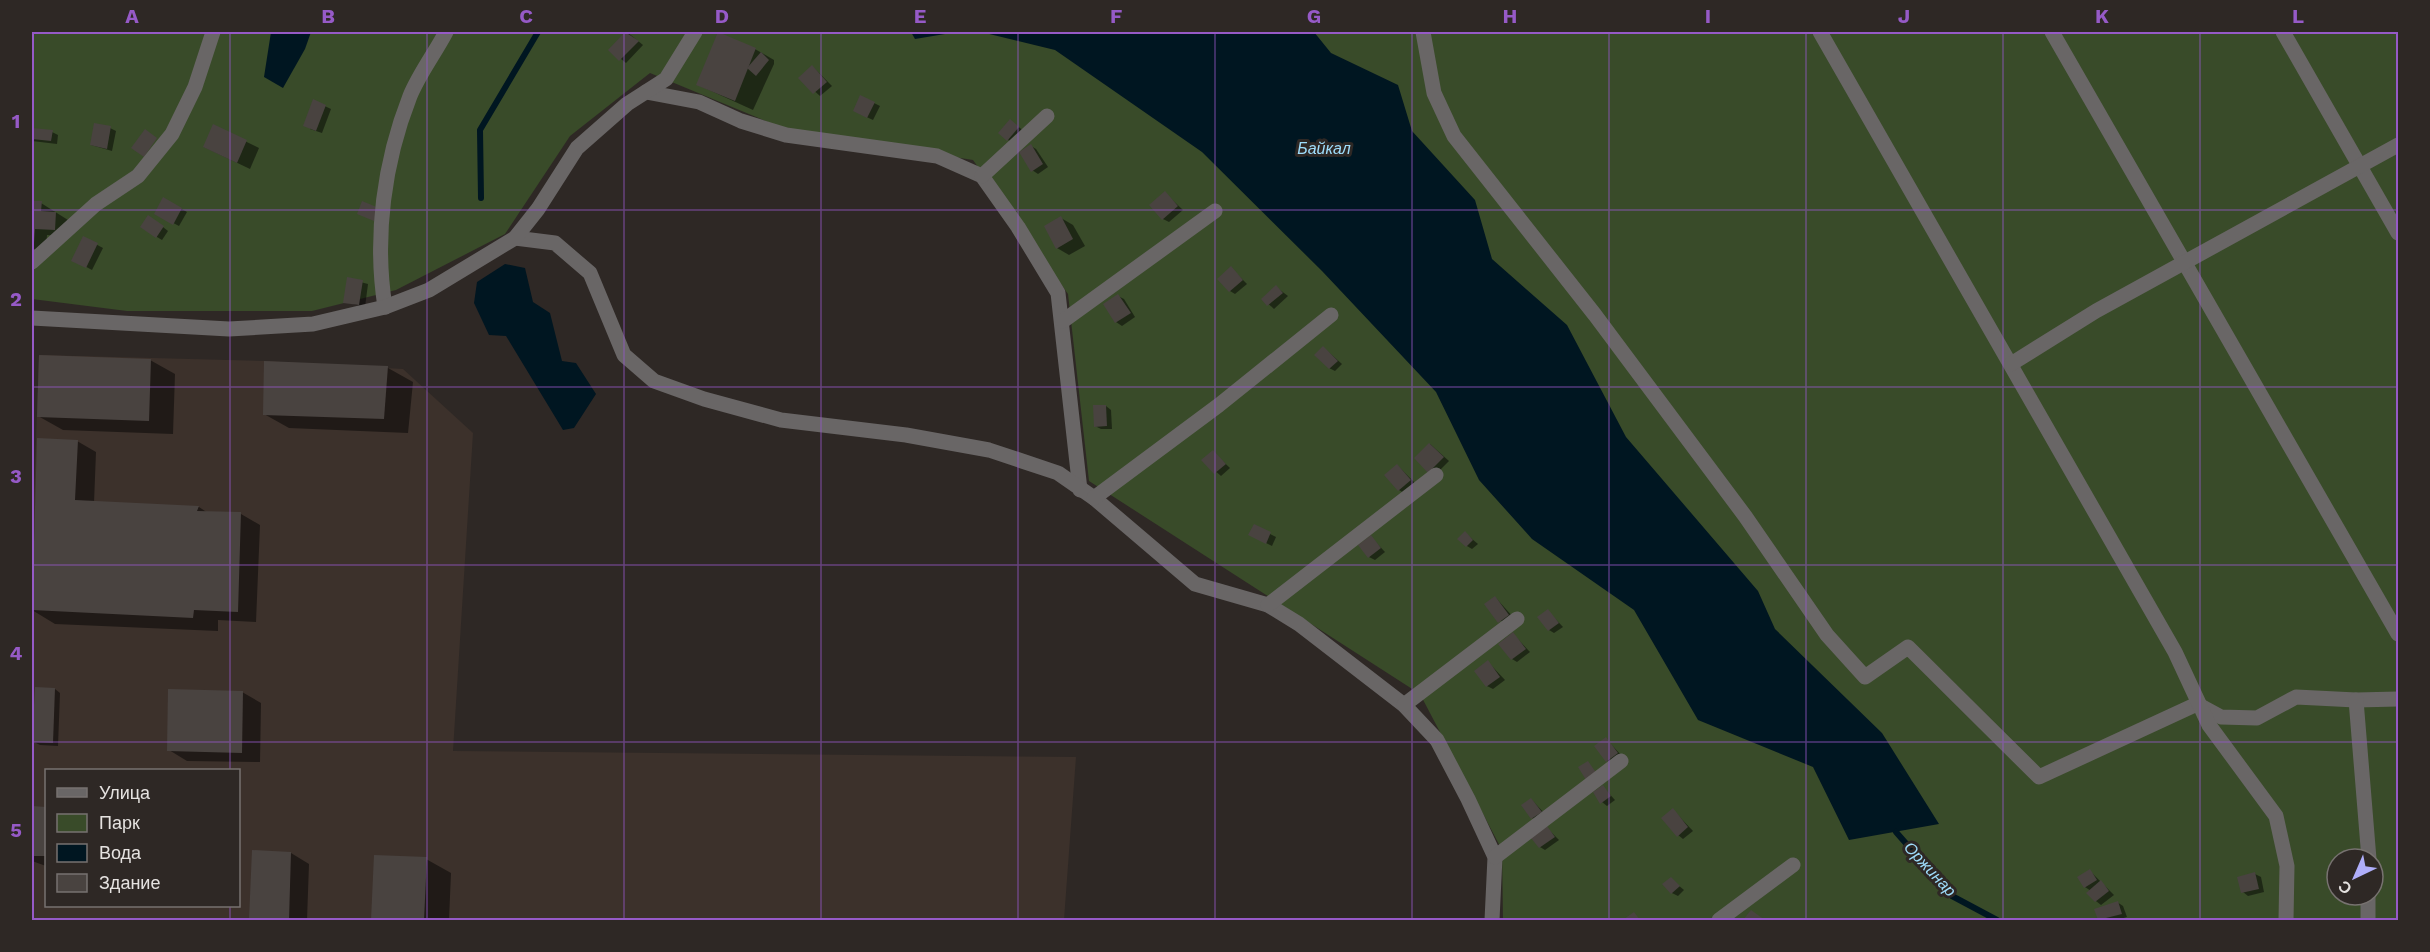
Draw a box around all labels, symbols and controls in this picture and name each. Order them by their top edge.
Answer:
text: A [125,4,139,28]
text: B [321,4,335,28]
text: C [519,4,533,28]
text: D [715,4,729,28]
text: E [914,4,926,28]
text: F [1110,4,1122,28]
text: G [1307,4,1321,28]
text: H [1503,4,1517,28]
text: I [1705,4,1711,28]
text: J [1898,4,1910,28]
text: K [2095,4,2109,28]
text: L [2292,4,2304,28]
text: 1 [12,109,20,133]
water label: Байкал [1297,139,1351,158]
text: 2 [10,287,22,311]
text: 3 [10,464,22,488]
text: 4 [10,641,23,665]
legend [45,769,240,907]
text: Улица [99,782,151,803]
text: Парк [99,812,140,833]
text: 5 [10,818,22,842]
water label: Оржинар [1900,838,1960,900]
text: Вода [99,842,142,863]
north arrow [2325,847,2385,907]
text: Здание [99,872,160,893]
text: С [2334,876,2356,898]

